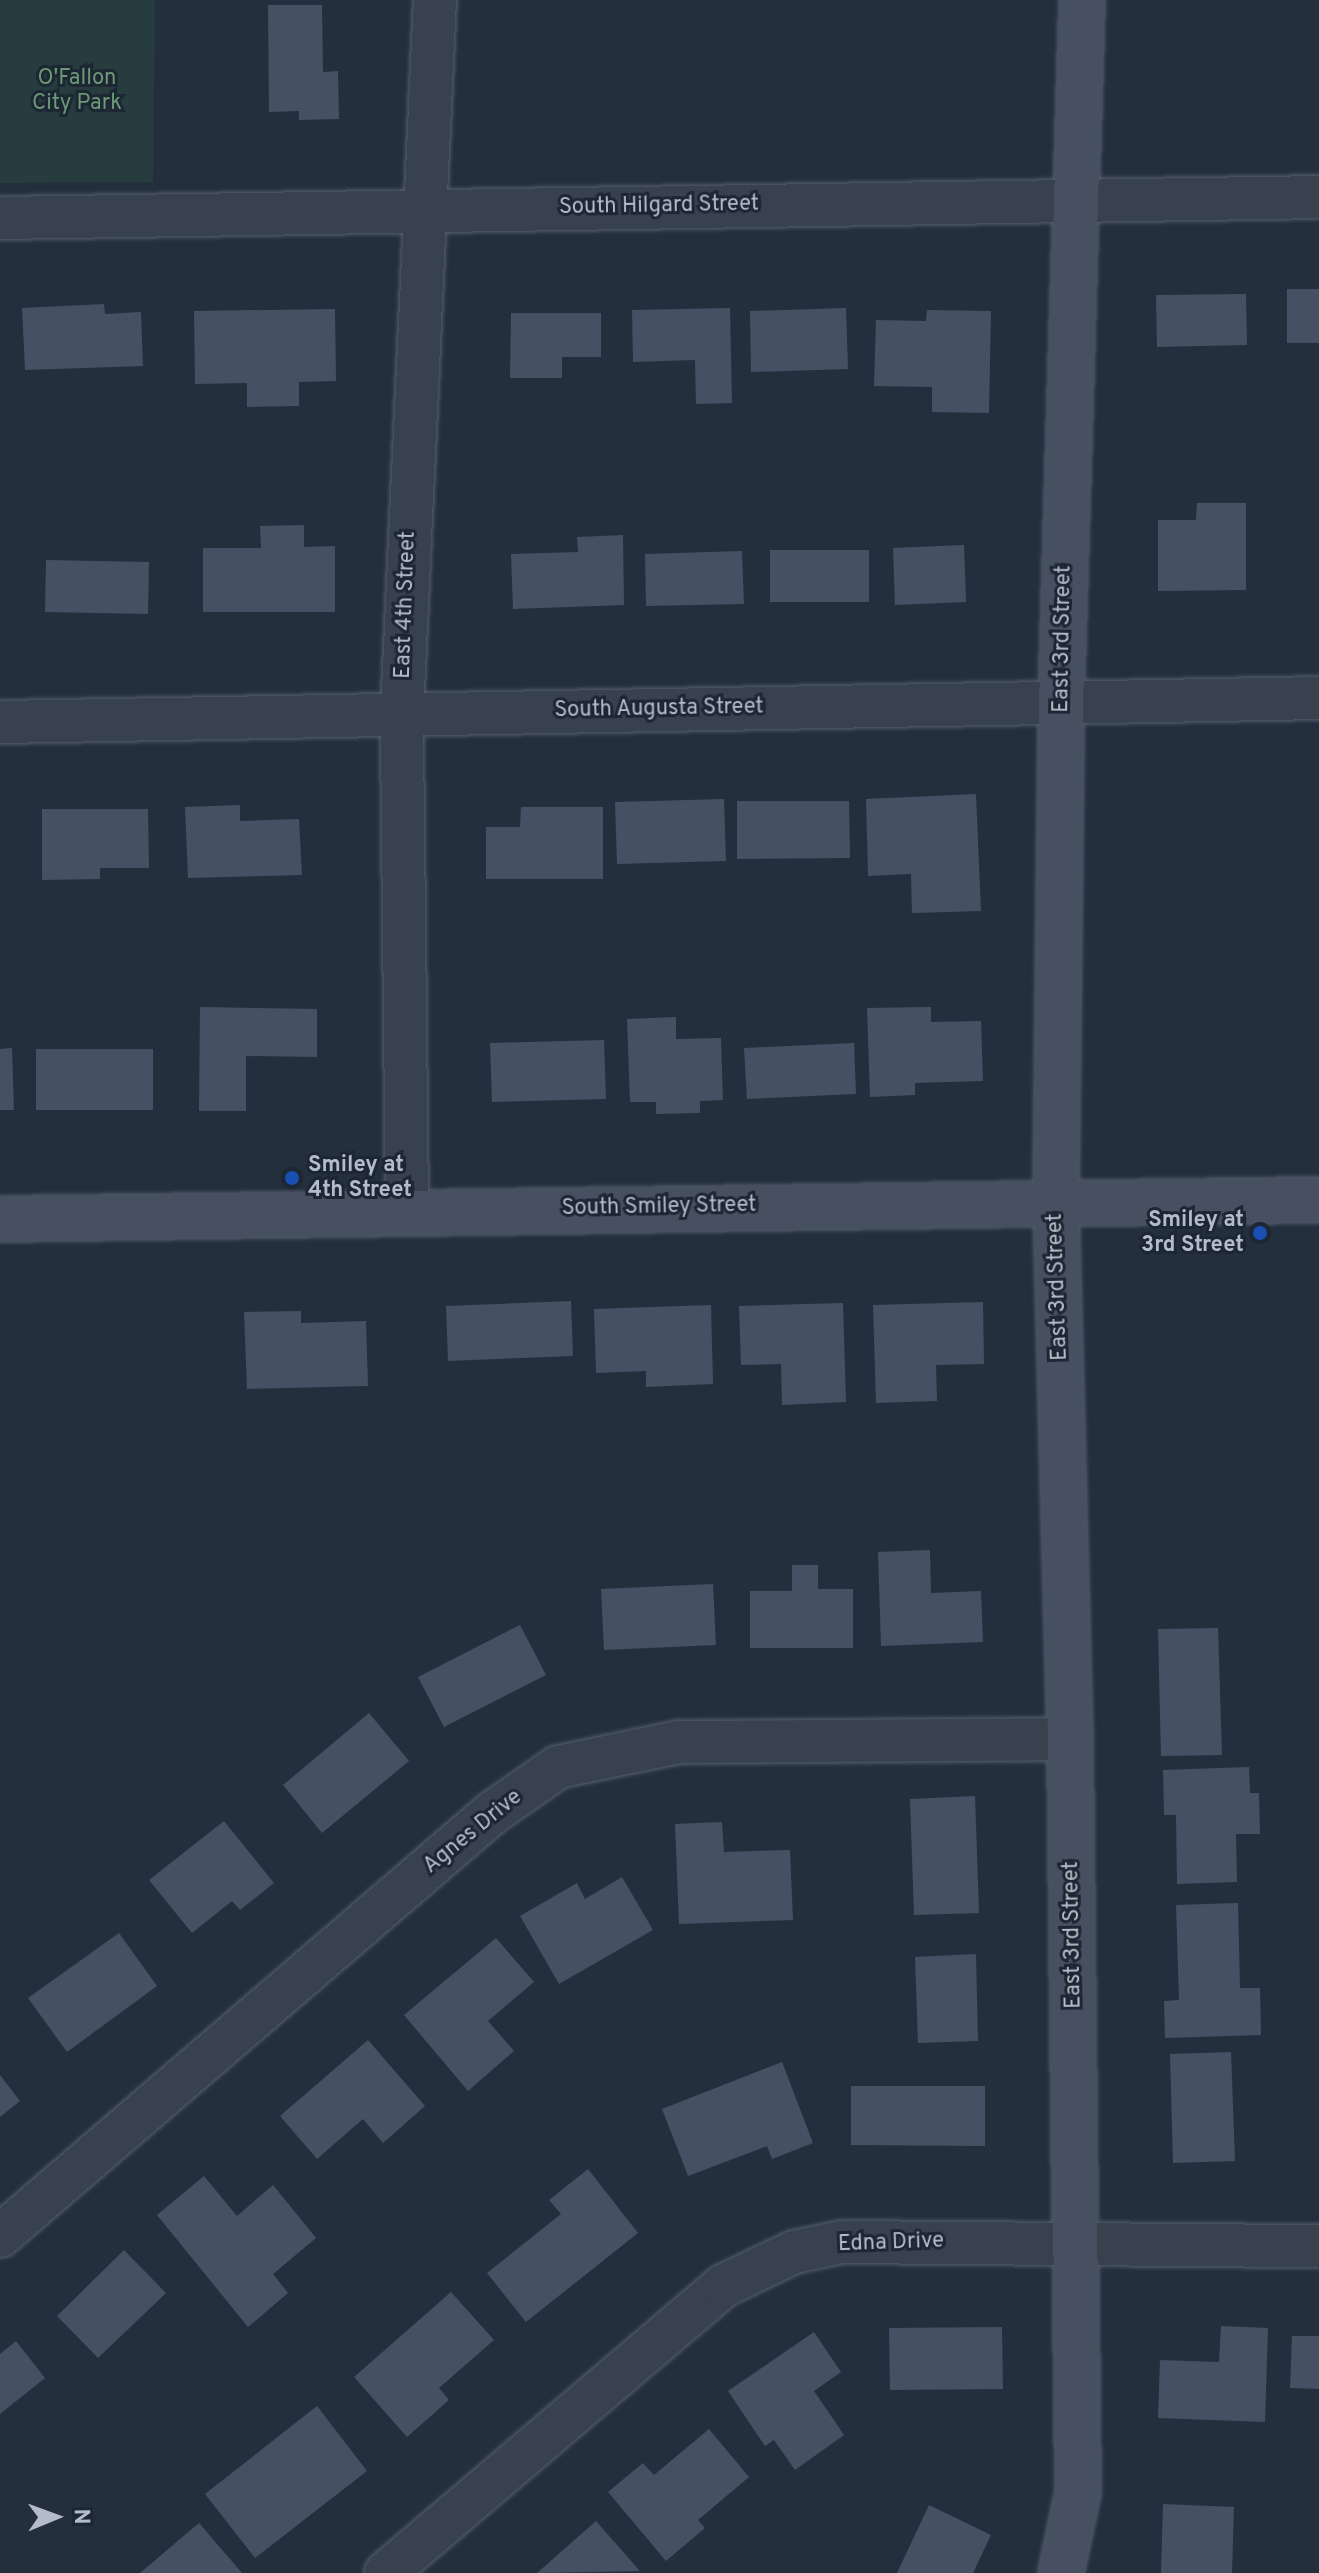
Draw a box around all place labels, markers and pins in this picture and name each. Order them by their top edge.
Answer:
place label: Smiley at 4th Street [308,1152,412,1204]
marker: Smiley at 4th Street [283,1169,301,1187]
place label: Smiley at 3rd Street [1141,1207,1244,1258]
marker: Smiley at 3rd Street [1251,1224,1269,1242]

